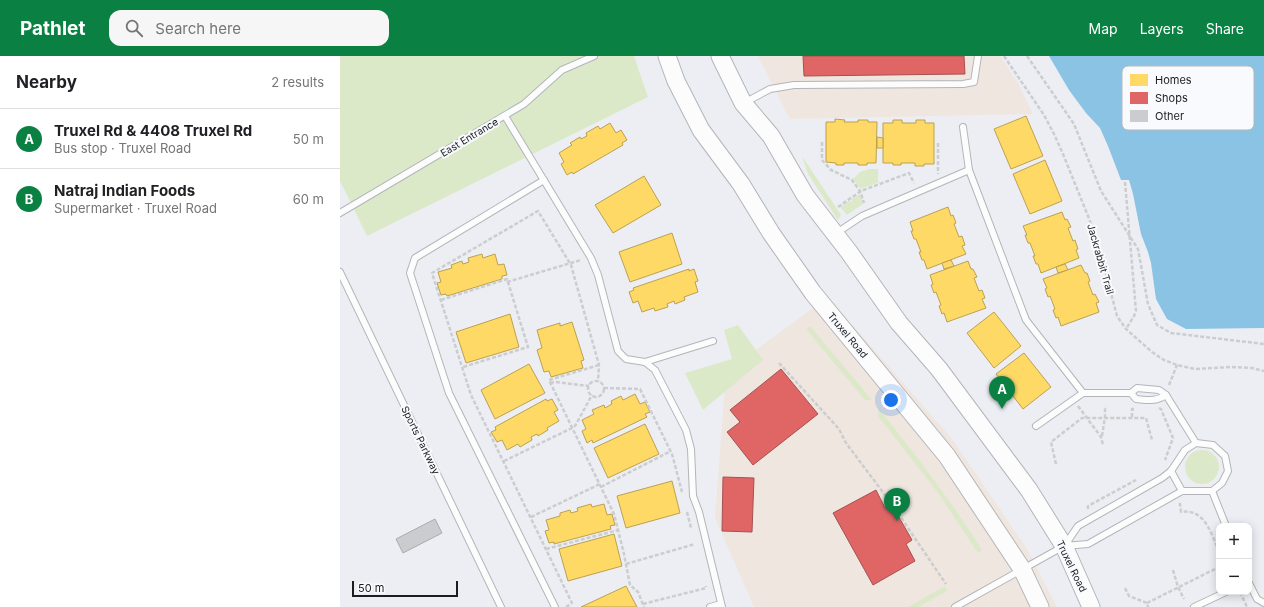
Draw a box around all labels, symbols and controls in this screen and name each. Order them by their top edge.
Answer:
search box [109,10,389,46]
text: Pathlet [20,17,85,40]
icon: search [123,17,145,39]
text: Search here [155,19,241,38]
text: Map [1089,20,1118,37]
text: Layers [1140,20,1184,37]
text: Share [1206,20,1244,37]
legend [1122,66,1254,130]
text: Nearby [16,72,77,92]
text: Homes [1155,73,1192,87]
text: 2 results [271,74,324,90]
text: Shops [1155,91,1188,105]
text: Other [1155,109,1184,123]
street label: East Entrance [438,115,500,159]
text: Truxel Rd & 4408 Truxel Rd [54,121,252,140]
text: A [24,131,34,147]
text: 50 m [293,131,324,147]
text: Bus stop · Truxel Road [54,140,191,156]
text: Natraj Indian Foods [54,181,195,200]
text: B [25,191,33,207]
text: 60 m [293,191,324,207]
text: Supermarket · Truxel Road [54,200,217,216]
street label: Jackrabbit Trail [1085,222,1117,296]
street label: Truxel Road [825,310,871,360]
pin: A [989,376,1015,409]
your location [881,390,901,410]
street label: Sports Parkway [399,404,443,476]
pin: B [884,488,910,521]
map controls [1216,523,1252,595]
button: + [1216,523,1252,559]
street label: Truxel Road [1054,538,1090,594]
button: − [1216,559,1252,595]
scale bar [352,579,458,598]
text: 50 m [358,581,384,595]

